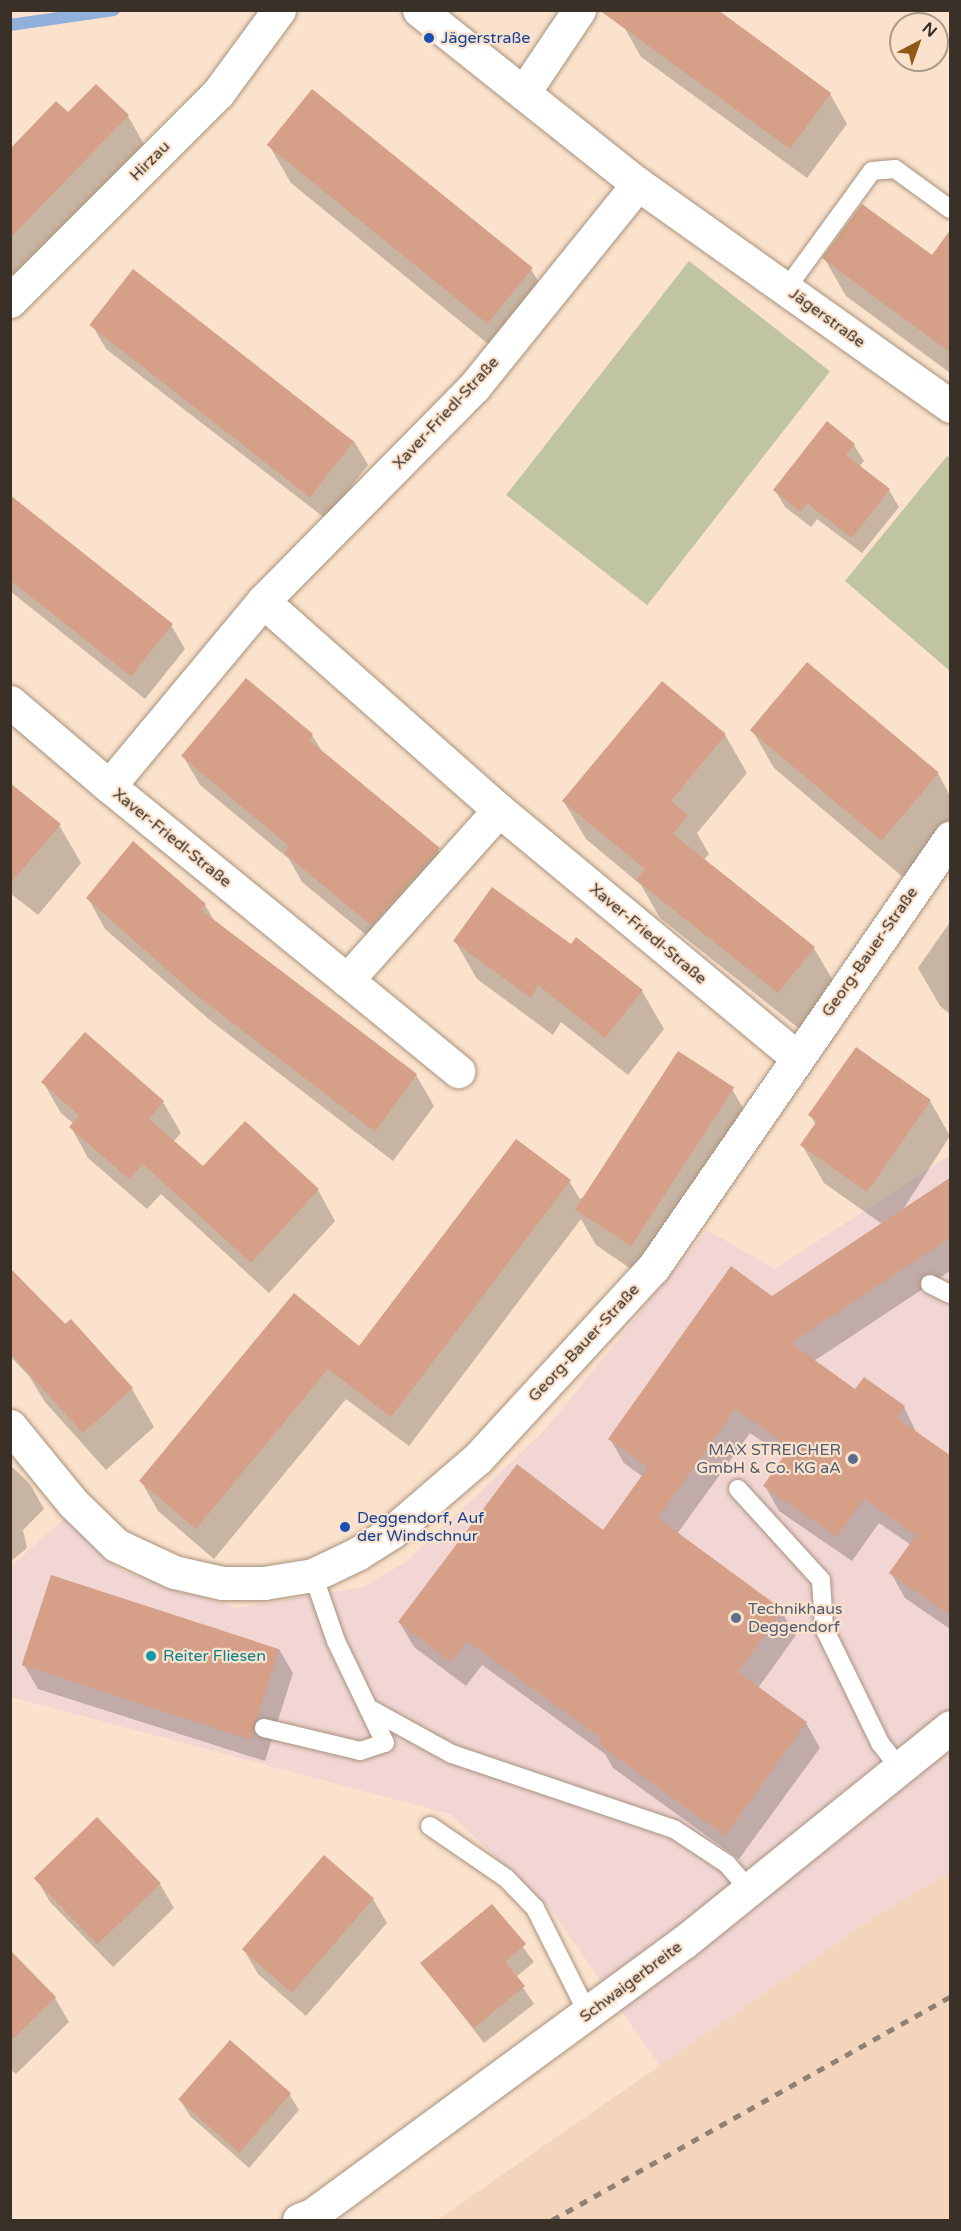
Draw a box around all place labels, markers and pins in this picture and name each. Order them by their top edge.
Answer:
place label: Jägerstraße [441,28,530,48]
marker: Jägerstraße [422,31,436,45]
place label: MAX STREICHER GmbH & Co. KG aA [696,1440,841,1478]
marker: MAX STREICHER GmbH & Co. KG aA [846,1452,860,1466]
place label: Deggendorf, Auf der Windschnur [357,1508,484,1546]
marker: Deggendorf, Auf der Windschnur [338,1520,352,1534]
place label: Technikhaus Deggendorf [748,1599,843,1637]
marker: Technikhaus Deggendorf [729,1611,743,1625]
place label: Reiter Fliesen [163,1646,266,1666]
marker: Reiter Fliesen [144,1649,158,1663]

